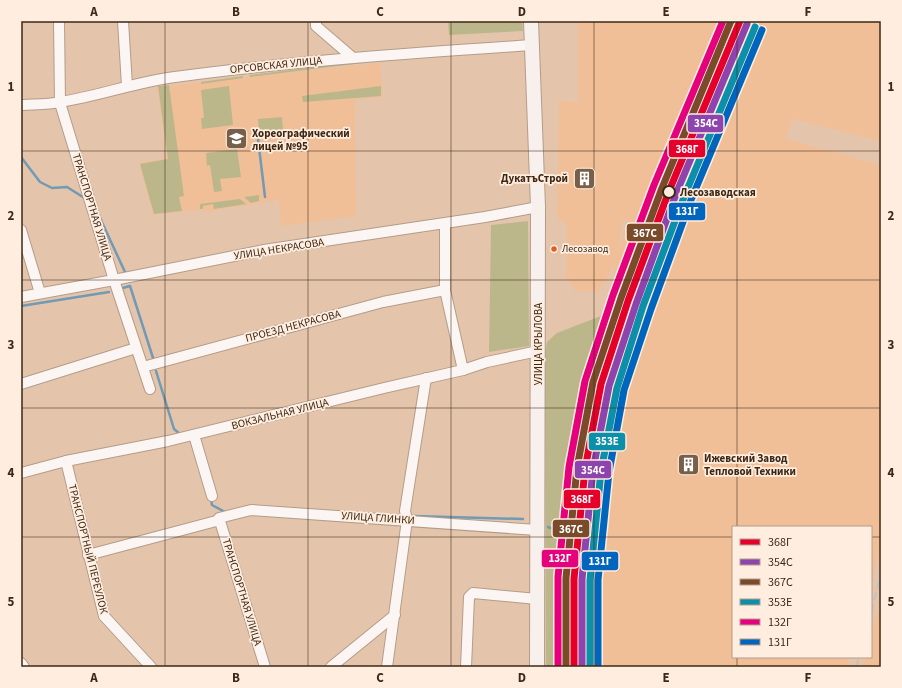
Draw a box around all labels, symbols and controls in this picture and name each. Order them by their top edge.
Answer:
text: A [89,3,98,21]
text: B [232,3,240,21]
text: C [376,3,384,21]
text: D [518,3,526,21]
text: E [662,3,670,21]
text: F [805,3,812,21]
street label: ОРСОВСКАЯ УЛИЦА [229,53,323,77]
text: 1 [8,78,15,96]
text: 1 [888,78,895,96]
line badge: 354С [687,114,724,133]
text: 354С [694,116,719,131]
school or university icon: Хореографический лицей №95 [223,126,249,152]
place label: Хореографический лицей №95 [252,126,350,154]
line badge: 368Г [668,139,706,158]
text: 368Г [675,142,699,157]
street label: ТРАНСПОРТНАЯ УЛИЦА [69,152,115,262]
building icon: ДукатъСтрой [571,165,597,191]
place label: ДукатъСтрой [501,171,568,186]
marker: Лесозаводская [662,185,676,199]
place label: Лесозаводская [679,185,756,200]
line badge: 131Г [668,202,706,221]
text: 131Г [675,204,699,219]
text: 2 [8,207,15,225]
text: 2 [888,207,895,225]
line badge: 367С [626,223,664,242]
text: 367С [633,226,658,241]
street label: УЛИЦА НЕКРАСОВА [233,234,325,264]
place label: Лесозавод [562,242,609,256]
marker: Лесозавод [549,244,559,254]
street label: УЛИЦА КРЫЛОВА [531,303,546,385]
street label: ПРОЕЗД НЕКРАСОВА [244,306,342,346]
text: 3 [8,336,15,354]
text: 3 [888,336,895,354]
street label: ВОКЗАЛЬНАЯ УЛИЦА [230,395,330,433]
line badge: 353Е [588,432,626,451]
text: 353Е [595,434,619,449]
building icon: Ижевский Завод Тепловой Техники [675,451,701,477]
place label: Ижевский Завод Тепловой Техники [704,451,796,479]
line badge: 354С [574,460,612,479]
text: 354С [581,463,606,478]
text: 4 [8,464,15,482]
text: 4 [888,464,895,482]
street label: ТРАНСПОРТНЫЙ ПЕРЕУЛОК [65,483,112,616]
line badge: 368Г [563,489,601,509]
text: 368Г [570,492,594,507]
street label: УЛИЦА ГЛИНКИ [341,508,415,528]
line badge: 367С [552,519,590,538]
text: 367С [559,522,584,537]
legend [732,526,872,658]
text: 368Г [768,534,792,551]
street label: ТРАНСПОРТНАЯ УЛИЦА [219,537,265,647]
line badge: 132Г [541,549,579,568]
text: 132Г [548,551,572,566]
line badge: 131Г [581,551,619,571]
text: 131Г [588,554,612,569]
text: 354С [768,554,793,571]
text: 367С [768,574,793,591]
text: 5 [8,593,15,611]
text: 5 [888,593,895,611]
text: 353Е [768,594,792,611]
text: 132Г [768,614,792,631]
text: 131Г [768,634,792,651]
text: A [89,669,98,687]
text: B [232,669,240,687]
text: C [376,669,384,687]
text: D [518,669,526,687]
text: E [662,669,670,687]
text: F [805,669,812,687]

